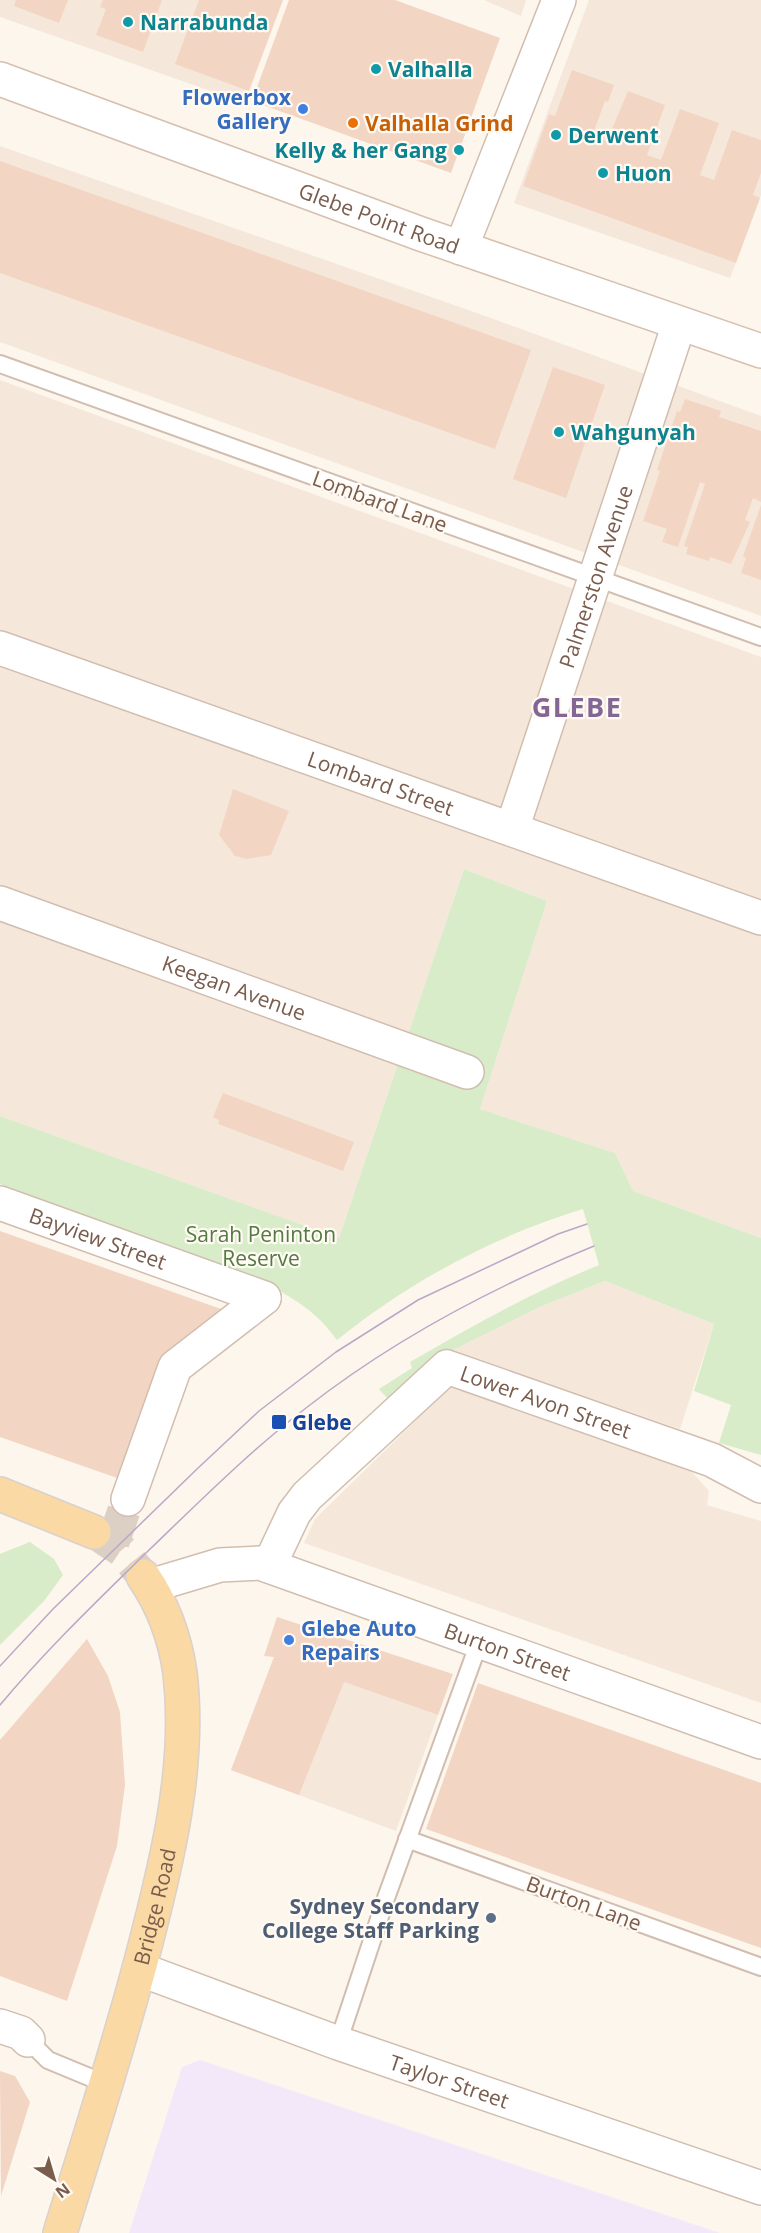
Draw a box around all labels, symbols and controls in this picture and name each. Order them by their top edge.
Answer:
place label: Narrabunda [140,8,268,36]
marker: Narrabunda [121,15,135,29]
place label: Valhalla [388,55,473,83]
marker: Valhalla [369,62,383,76]
place label: Flowerbox Gallery [182,83,292,135]
marker: Flowerbox Gallery [296,102,310,116]
place label: Valhalla Grind [365,109,513,137]
marker: Valhalla Grind [346,116,360,130]
place label: Derwent [568,121,659,149]
marker: Derwent [549,128,563,142]
place label: Kelly & her Gang [274,136,447,164]
marker: Kelly & her Gang [452,143,466,157]
place label: Huon [615,159,672,187]
marker: Huon [596,166,610,180]
street label: Glebe Point Road [295,176,463,260]
place label: Wahgunyah [571,418,696,446]
marker: Wahgunyah [552,425,566,439]
street label: Lombard Lane [309,464,451,538]
street label: Palmerston Avenue [552,481,639,672]
district label: GLEBE [532,688,622,725]
street label: Lombard Street [304,744,458,822]
street label: Keegan Avenue [158,949,310,1027]
street label: Bayview Street [25,1201,170,1276]
park label: Sarah Peninton Reserve [186,1220,336,1272]
street label: Lower Avon Street [457,1359,635,1445]
place label: Glebe [292,1408,352,1436]
marker: Glebe [270,1413,288,1431]
place label: Glebe Auto Repairs [301,1614,417,1666]
street label: Burton Street [441,1616,575,1687]
marker: Glebe Auto Repairs [282,1633,296,1647]
street label: Bridge Road [127,1846,182,1968]
street label: Burton Lane [522,1869,646,1937]
place label: Sydney Secondary College Staff Parking [262,1892,479,1944]
marker: Sydney Secondary College Staff Parking [484,1911,498,1925]
street label: Taylor Street [386,2048,513,2115]
north arrow [24,2149,84,2209]
text: N [51,2178,75,2204]

